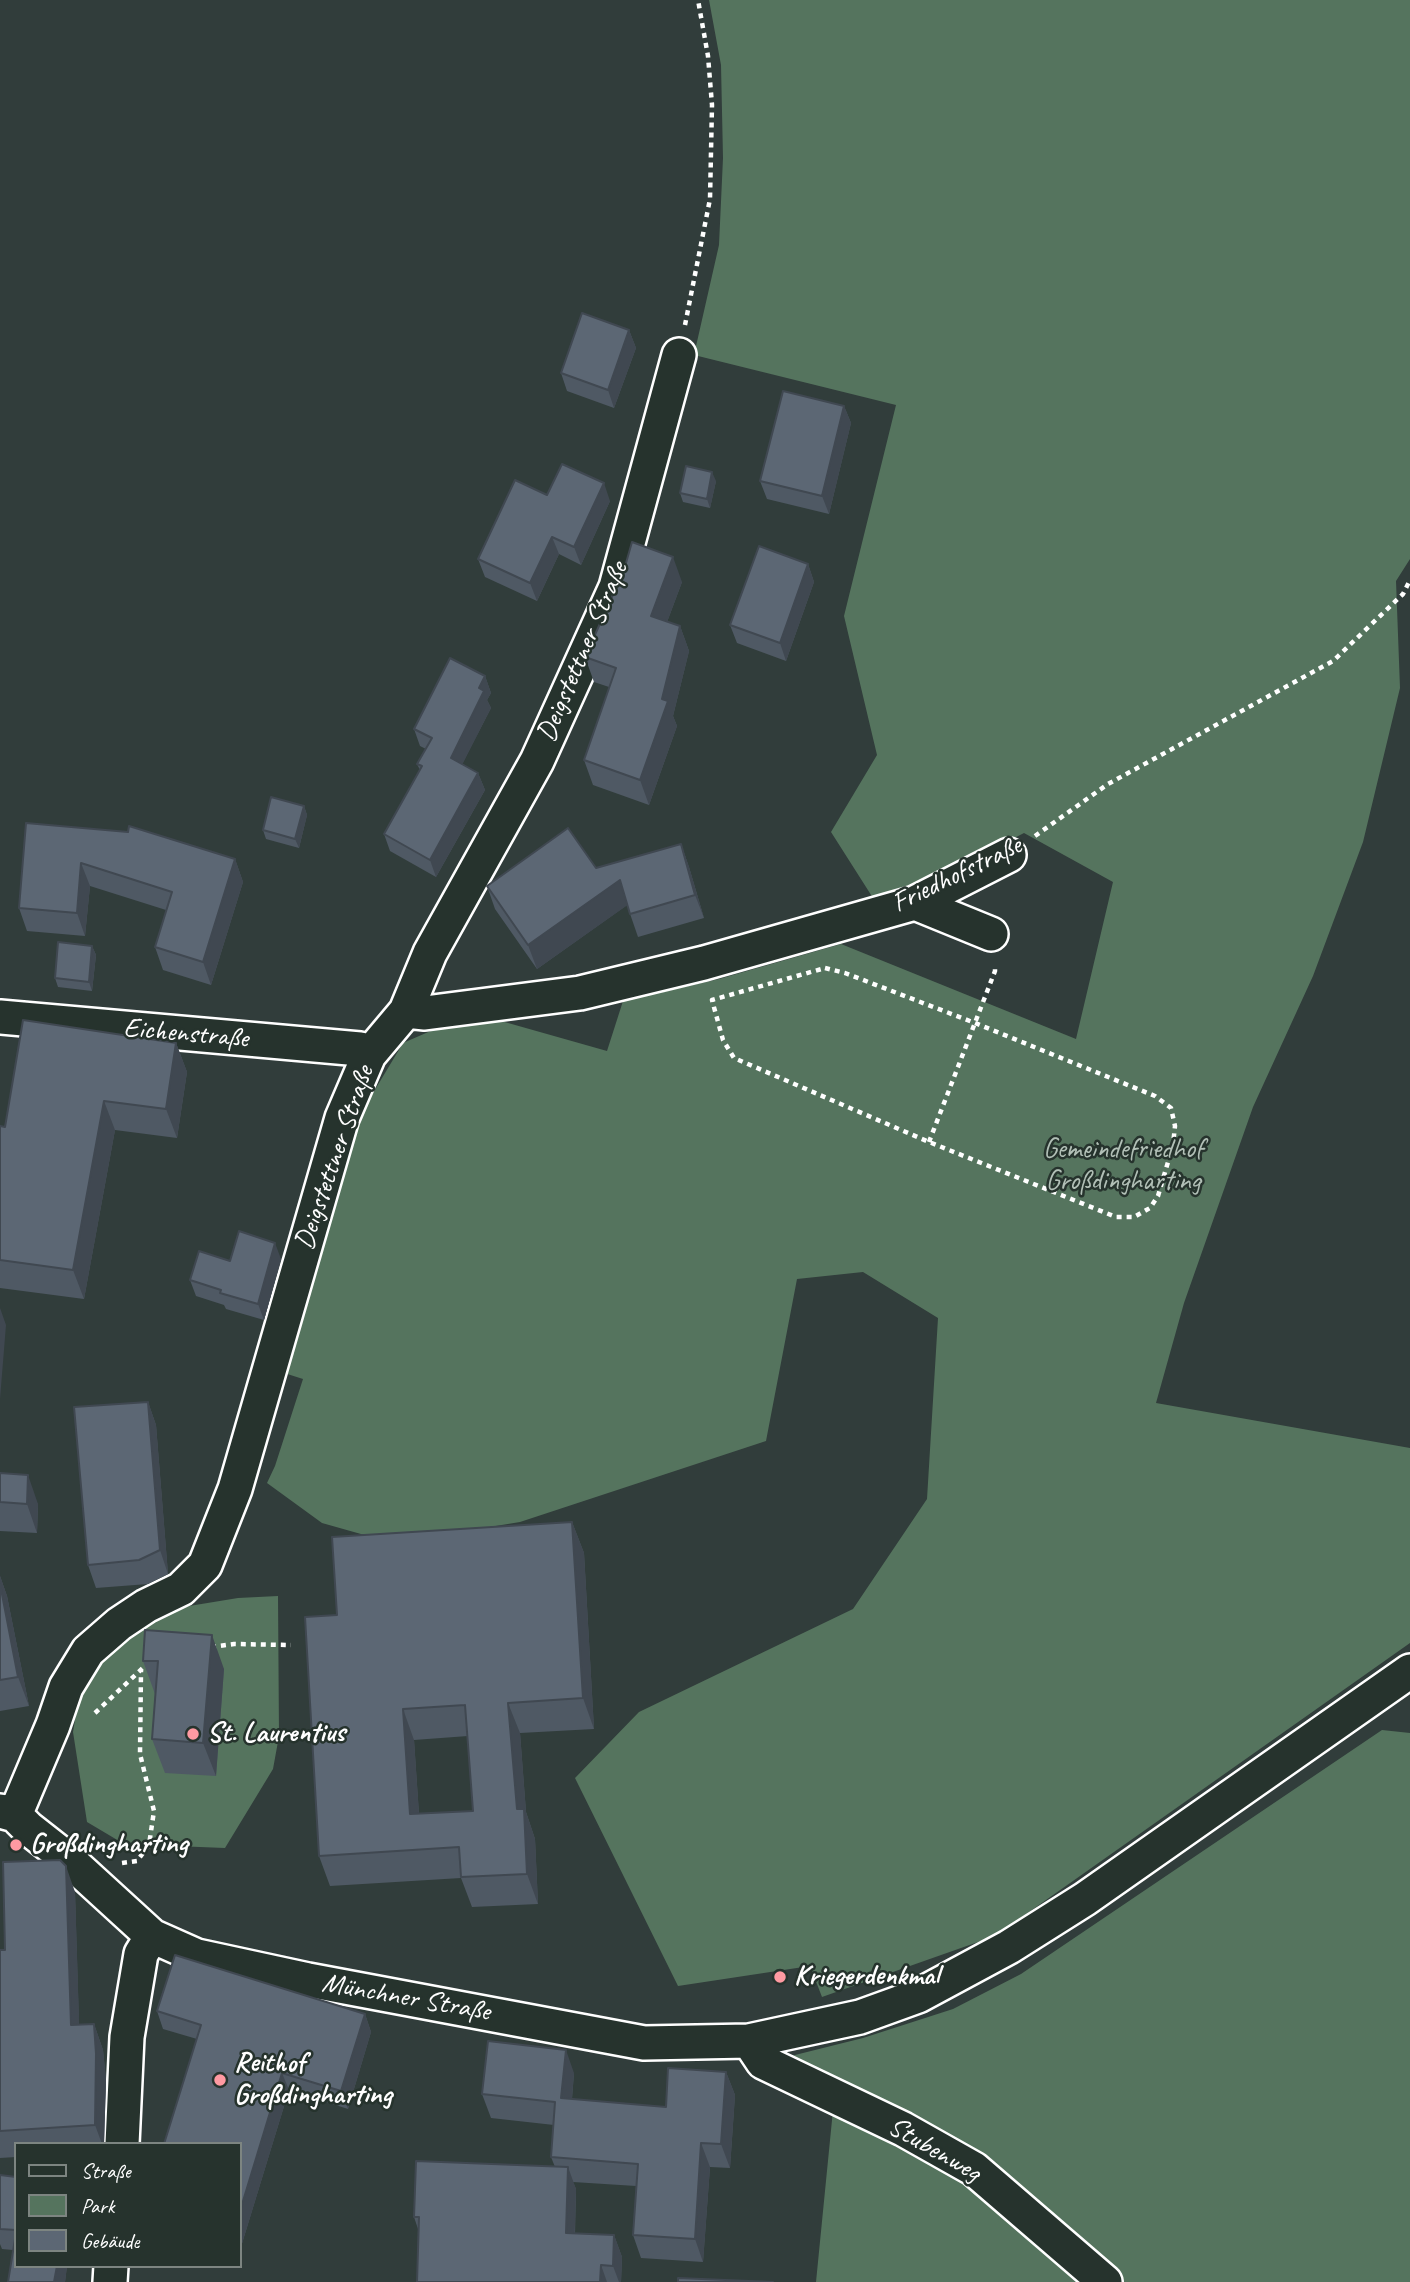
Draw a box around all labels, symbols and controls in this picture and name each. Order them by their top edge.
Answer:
street label: Deigstettner Straße [530,557,636,747]
street label: Friedhofstraße [887,829,1027,921]
street label: Eichenstraße [122,1012,250,1056]
street label: Deigstettner Straße [288,1062,382,1254]
park label: Gemeindefriedhof Großdingharting [1043,1133,1203,1199]
place label: St. Laurentius [207,1717,345,1751]
marker: St. Laurentius [185,1726,201,1742]
place label: Großdingharting [30,1828,188,1862]
marker: Großdingharting [8,1837,24,1853]
place label: Kriegerdenkmal [794,1960,939,1994]
street label: Münchner Straße [319,1967,493,2029]
marker: Kriegerdenkmal [772,1969,788,1985]
place label: Reithof Großdingharting [234,2047,392,2113]
marker: Reithof Großdingharting [212,2072,228,2088]
street label: Stubenweg [882,2110,986,2190]
legend [14,2142,242,2268]
text: Straße [81,2158,131,2184]
text: Park [81,2193,114,2219]
text: Gebäude [81,2228,139,2254]

